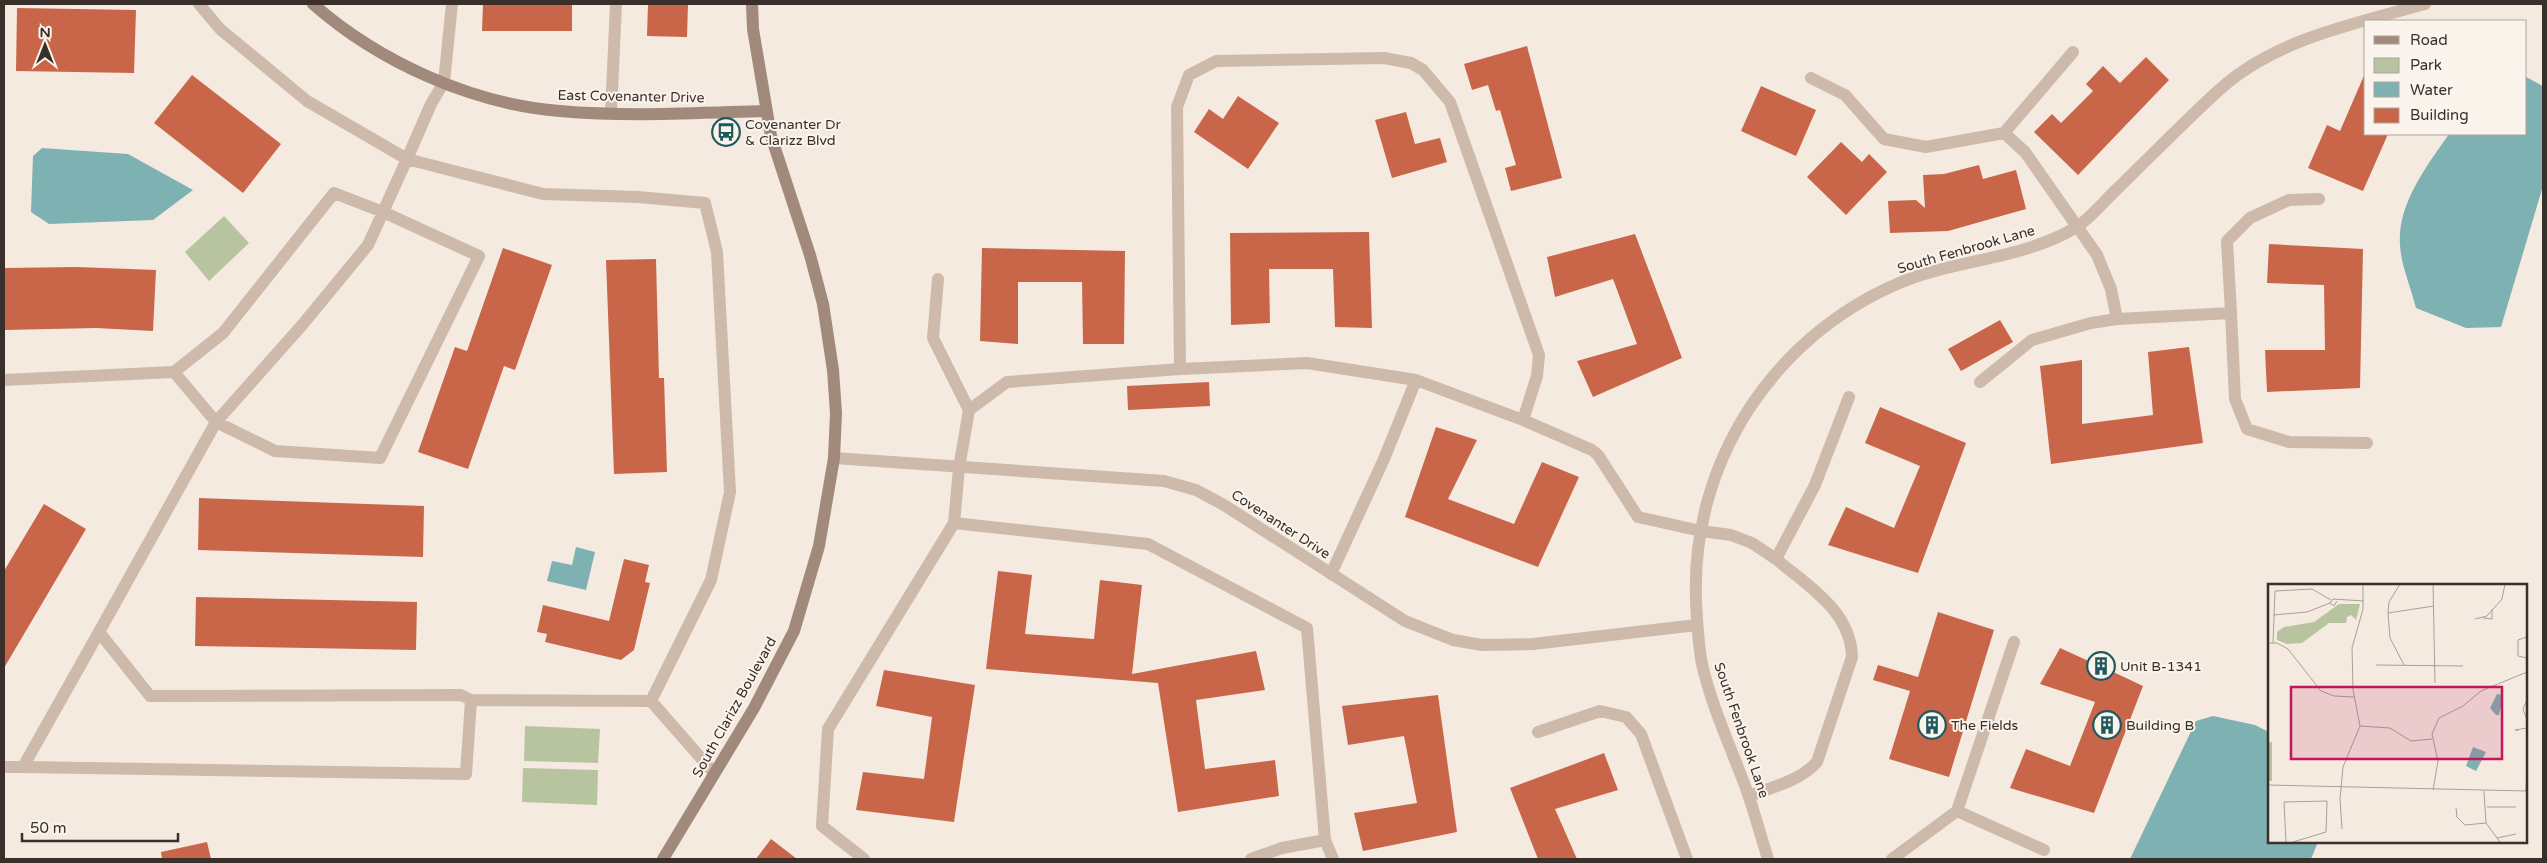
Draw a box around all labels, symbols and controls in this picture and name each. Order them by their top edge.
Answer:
north arrow [20,20,70,70]
legend [2364,20,2527,135]
text: N [39,24,51,41]
text: Road [2410,31,2448,49]
text: Park [2410,56,2442,74]
text: Water [2410,81,2453,99]
street label: East Covenanter Drive [557,87,705,106]
text: Building [2410,106,2469,124]
place label: Covenanter Dr & Clarizz Blvd [745,116,841,149]
bus stop icon: Covenanter Dr & Clarizz Blvd [711,117,741,147]
street label: South Fenbrook Lane [1895,222,2037,277]
street label: Covenanter Drive [1228,486,1333,563]
inset map [2268,584,2527,843]
street label: South Clarizz Boulevard [689,634,780,780]
building icon: Unit B-1341 [2086,651,2116,681]
place label: Unit B-1341 [2120,658,2202,675]
street label: South Fenbrook Lane [1710,660,1773,800]
building icon: The Fields [1917,710,1947,740]
building icon: Building B [2092,710,2122,740]
place label: The Fields [1951,717,2019,734]
place label: Building B [2126,717,2194,734]
scale bar [22,810,179,842]
text: 50 m [30,819,67,837]

